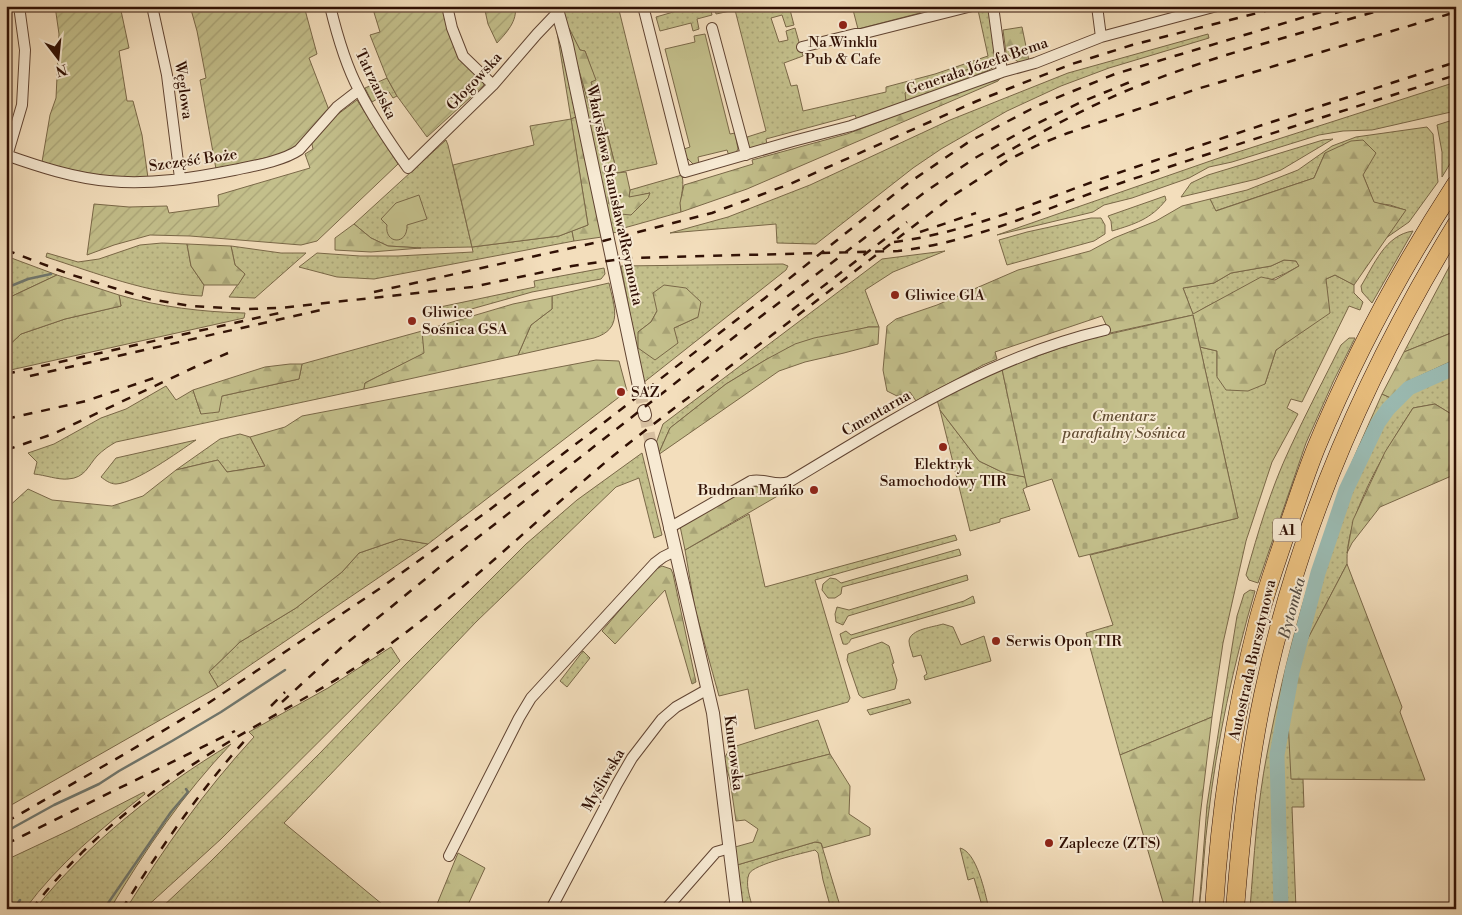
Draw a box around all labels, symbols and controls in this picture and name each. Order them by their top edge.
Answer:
marker: Na Winklu Pub & Cafe [837,19,849,31]
north arrow [32,32,82,82]
place label: Na Winklu Pub & Cafe [805,33,881,69]
street label: Generała Józefa Bema [904,33,1051,100]
street label: Tatrzańska [351,46,401,123]
street label: Głogowska [443,48,506,114]
text: N [54,59,69,80]
street label: Węglowa [170,59,197,121]
street label: Władysława Stanisława Reymonta [582,82,647,308]
street label: Szczęść Boże [148,145,239,176]
place label: Gliwice GlA [905,286,985,305]
marker: Gliwice GlA [889,289,901,301]
place label: Gliwice Sośnica GSA [422,303,508,339]
marker: Gliwice Sośnica GSA [406,315,418,327]
place label: SAZ [631,383,660,402]
marker: SAZ [615,386,627,398]
street label: Cmentarna [838,386,914,441]
park label: Cmentarz parafialny Sośnica [1061,407,1186,443]
marker: Elektryk Samochodowy TIR [937,441,949,453]
place label: Elektryk Samochodowy TIR [880,455,1007,491]
place label: Budman Mańko [697,481,804,500]
marker: Budman Mańko [808,484,820,496]
road number: A1 [1273,518,1301,542]
water label: Bytomka [1274,575,1310,642]
street label: Autostrada Bursztynowa [1224,577,1280,743]
place label: Serwis Opon TIR [1006,632,1122,651]
marker: Serwis Opon TIR [990,635,1002,647]
street label: Knurowska [719,714,748,792]
street label: Myśliwska [578,745,629,815]
place label: Zaplecze (ZTS) [1059,834,1161,853]
marker: Zaplecze (ZTS) [1043,837,1055,849]

